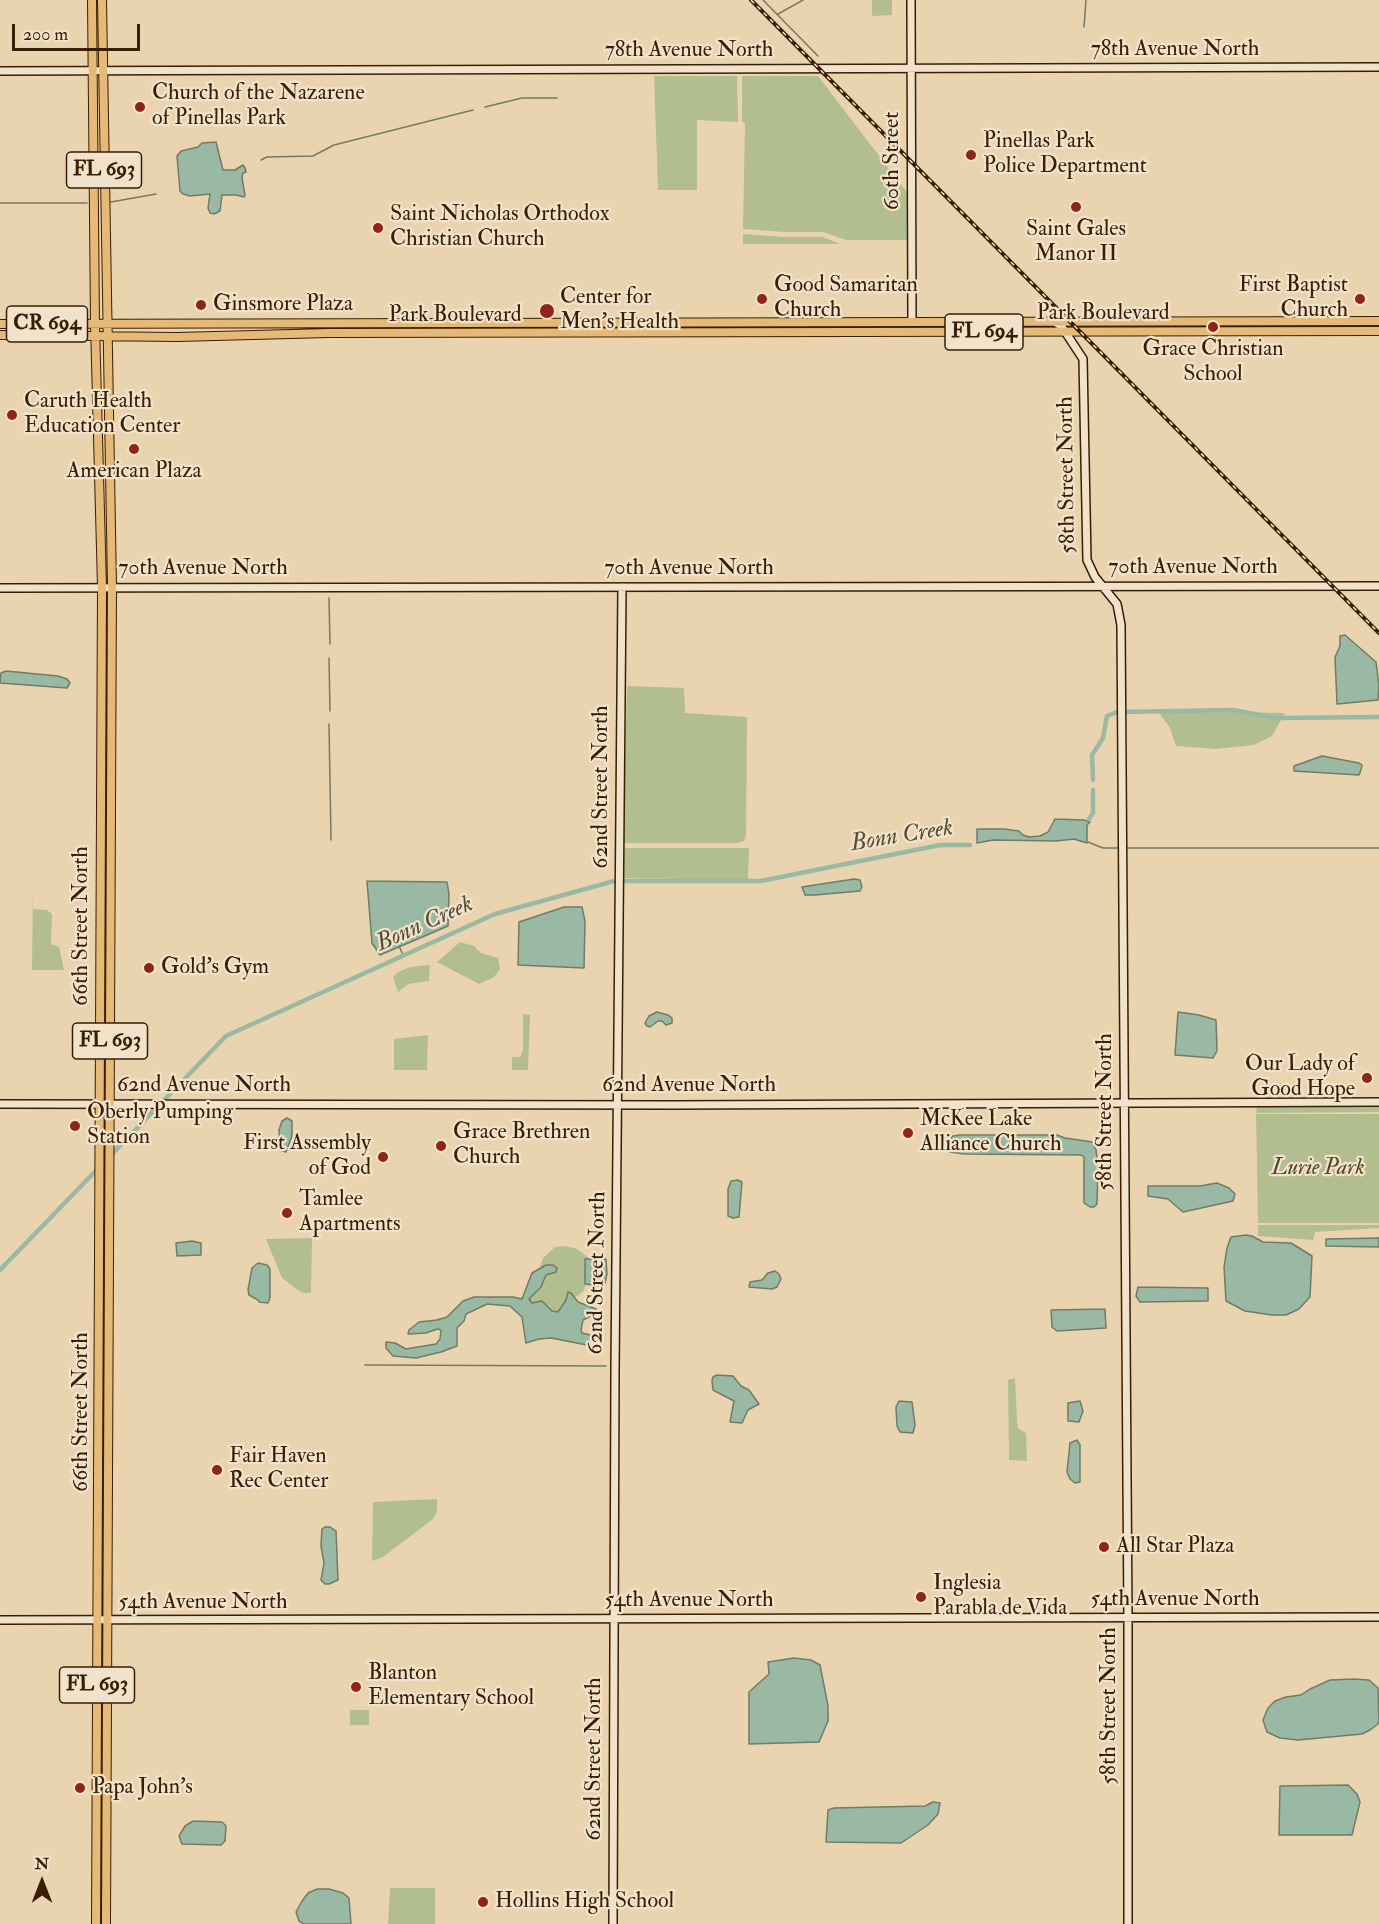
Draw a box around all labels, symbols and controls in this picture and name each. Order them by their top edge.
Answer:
scale bar [15,12,142,50]
text: 200 m [23,23,68,46]
street label: 78th Avenue North [1091,37,1259,63]
street label: 78th Avenue North [605,38,773,64]
place label: Church of the Nazarene of Pinellas Park [152,81,365,132]
marker: Church of the Nazarene of Pinellas Park [133,100,147,114]
street label: 60th Street [880,112,906,210]
place label: Pinellas Park Police Department [983,129,1147,180]
marker: Pinellas Park Police Department [964,148,978,162]
road number: FL 693 [66,152,142,188]
marker: Saint Gales Manor II [1069,200,1083,214]
place label: Saint Nicholas Orthodox Christian Church [390,202,610,254]
place label: Saint Gales Manor II [1026,217,1126,268]
marker: Saint Nicholas Orthodox Christian Church [371,221,385,235]
place label: Good Samaritan Church [774,273,918,324]
place label: First Baptist Church [1239,273,1348,324]
place label: Center for Men's Health [560,285,679,336]
place label: Ginsmore Plaza [213,292,353,318]
marker: Good Samaritan Church [755,292,769,306]
marker: First Baptist Church [1353,292,1367,306]
marker: Ginsmore Plaza [194,298,208,312]
street label: Park Boulevard [1036,301,1170,327]
marker: Center for Men's Health [538,302,556,320]
street label: Park Boulevard [388,303,522,329]
road number: CR 694 [6,306,88,342]
road number: FL 694 [945,314,1023,350]
marker: Grace Christian School [1206,320,1220,334]
place label: Grace Christian School [1142,337,1284,388]
place label: Caruth Health Education Center [24,389,180,440]
street label: 58th Street North [1053,396,1083,554]
marker: Caruth Health Education Center [5,408,19,422]
marker: American Plaza [127,442,141,456]
place label: American Plaza [66,459,202,485]
street label: 70th Avenue North [1108,555,1278,581]
street label: 70th Avenue North [118,556,288,582]
street label: 70th Avenue North [604,556,774,582]
street label: 62nd Street North [589,705,615,869]
water label: Bonn Creek [849,815,955,859]
street label: 66th Street North [69,846,95,1006]
water label: Bonn Creek [372,891,478,959]
place label: Gold's Gym [161,955,269,981]
marker: Gold's Gym [142,961,156,975]
road number: FL 693 [72,1023,148,1059]
street label: 58th Street North [1093,1033,1119,1191]
place label: Our Lady of Good Hope [1245,1052,1355,1104]
marker: Our Lady of Good Hope [1360,1071,1374,1085]
street label: 62nd Avenue North [117,1073,291,1099]
street label: 62nd Avenue North [602,1073,776,1099]
place label: Oberly Pumping Station [87,1100,233,1152]
place label: McKee Lake Alliance Church [920,1107,1062,1158]
marker: Oberly Pumping Station [68,1119,82,1133]
place label: Grace Brethren Church [453,1120,590,1172]
marker: McKee Lake Alliance Church [901,1126,915,1140]
place label: First Assembly of God [243,1131,371,1182]
marker: Grace Brethren Church [434,1139,448,1153]
marker: First Assembly of God [376,1150,390,1164]
park label: Lurie Park [1271,1156,1365,1182]
place label: Tamlee Apartments [299,1187,401,1238]
street label: 62nd Street North [583,1191,613,1355]
marker: Tamlee Apartments [280,1206,294,1220]
street label: 66th Street North [69,1332,95,1492]
place label: Fair Haven Rec Center [229,1444,328,1496]
marker: Fair Haven Rec Center [210,1463,224,1477]
place label: All Star Plaza [1116,1534,1234,1560]
marker: All Star Plaza [1097,1540,1111,1554]
place label: Inglesia Parabla de Vida [933,1571,1067,1622]
street label: 54th Avenue North [1090,1587,1260,1613]
street label: 54th Avenue North [604,1588,774,1614]
street label: 54th Avenue North [118,1590,288,1616]
marker: Inglesia Parabla de Vida [914,1590,928,1604]
street label: 58th Street North [1097,1627,1123,1785]
place label: Blanton Elementary School [368,1661,534,1712]
road number: FL 693 [60,1667,134,1703]
street label: 62nd Street North [582,1677,608,1841]
marker: Blanton Elementary School [349,1680,363,1694]
place label: Papa John's [92,1775,193,1801]
marker: Papa John's [73,1781,87,1795]
north arrow [12,1852,72,1912]
text: N [35,1854,49,1874]
place label: Hollins High School [495,1889,674,1915]
marker: Hollins High School [476,1895,490,1909]

